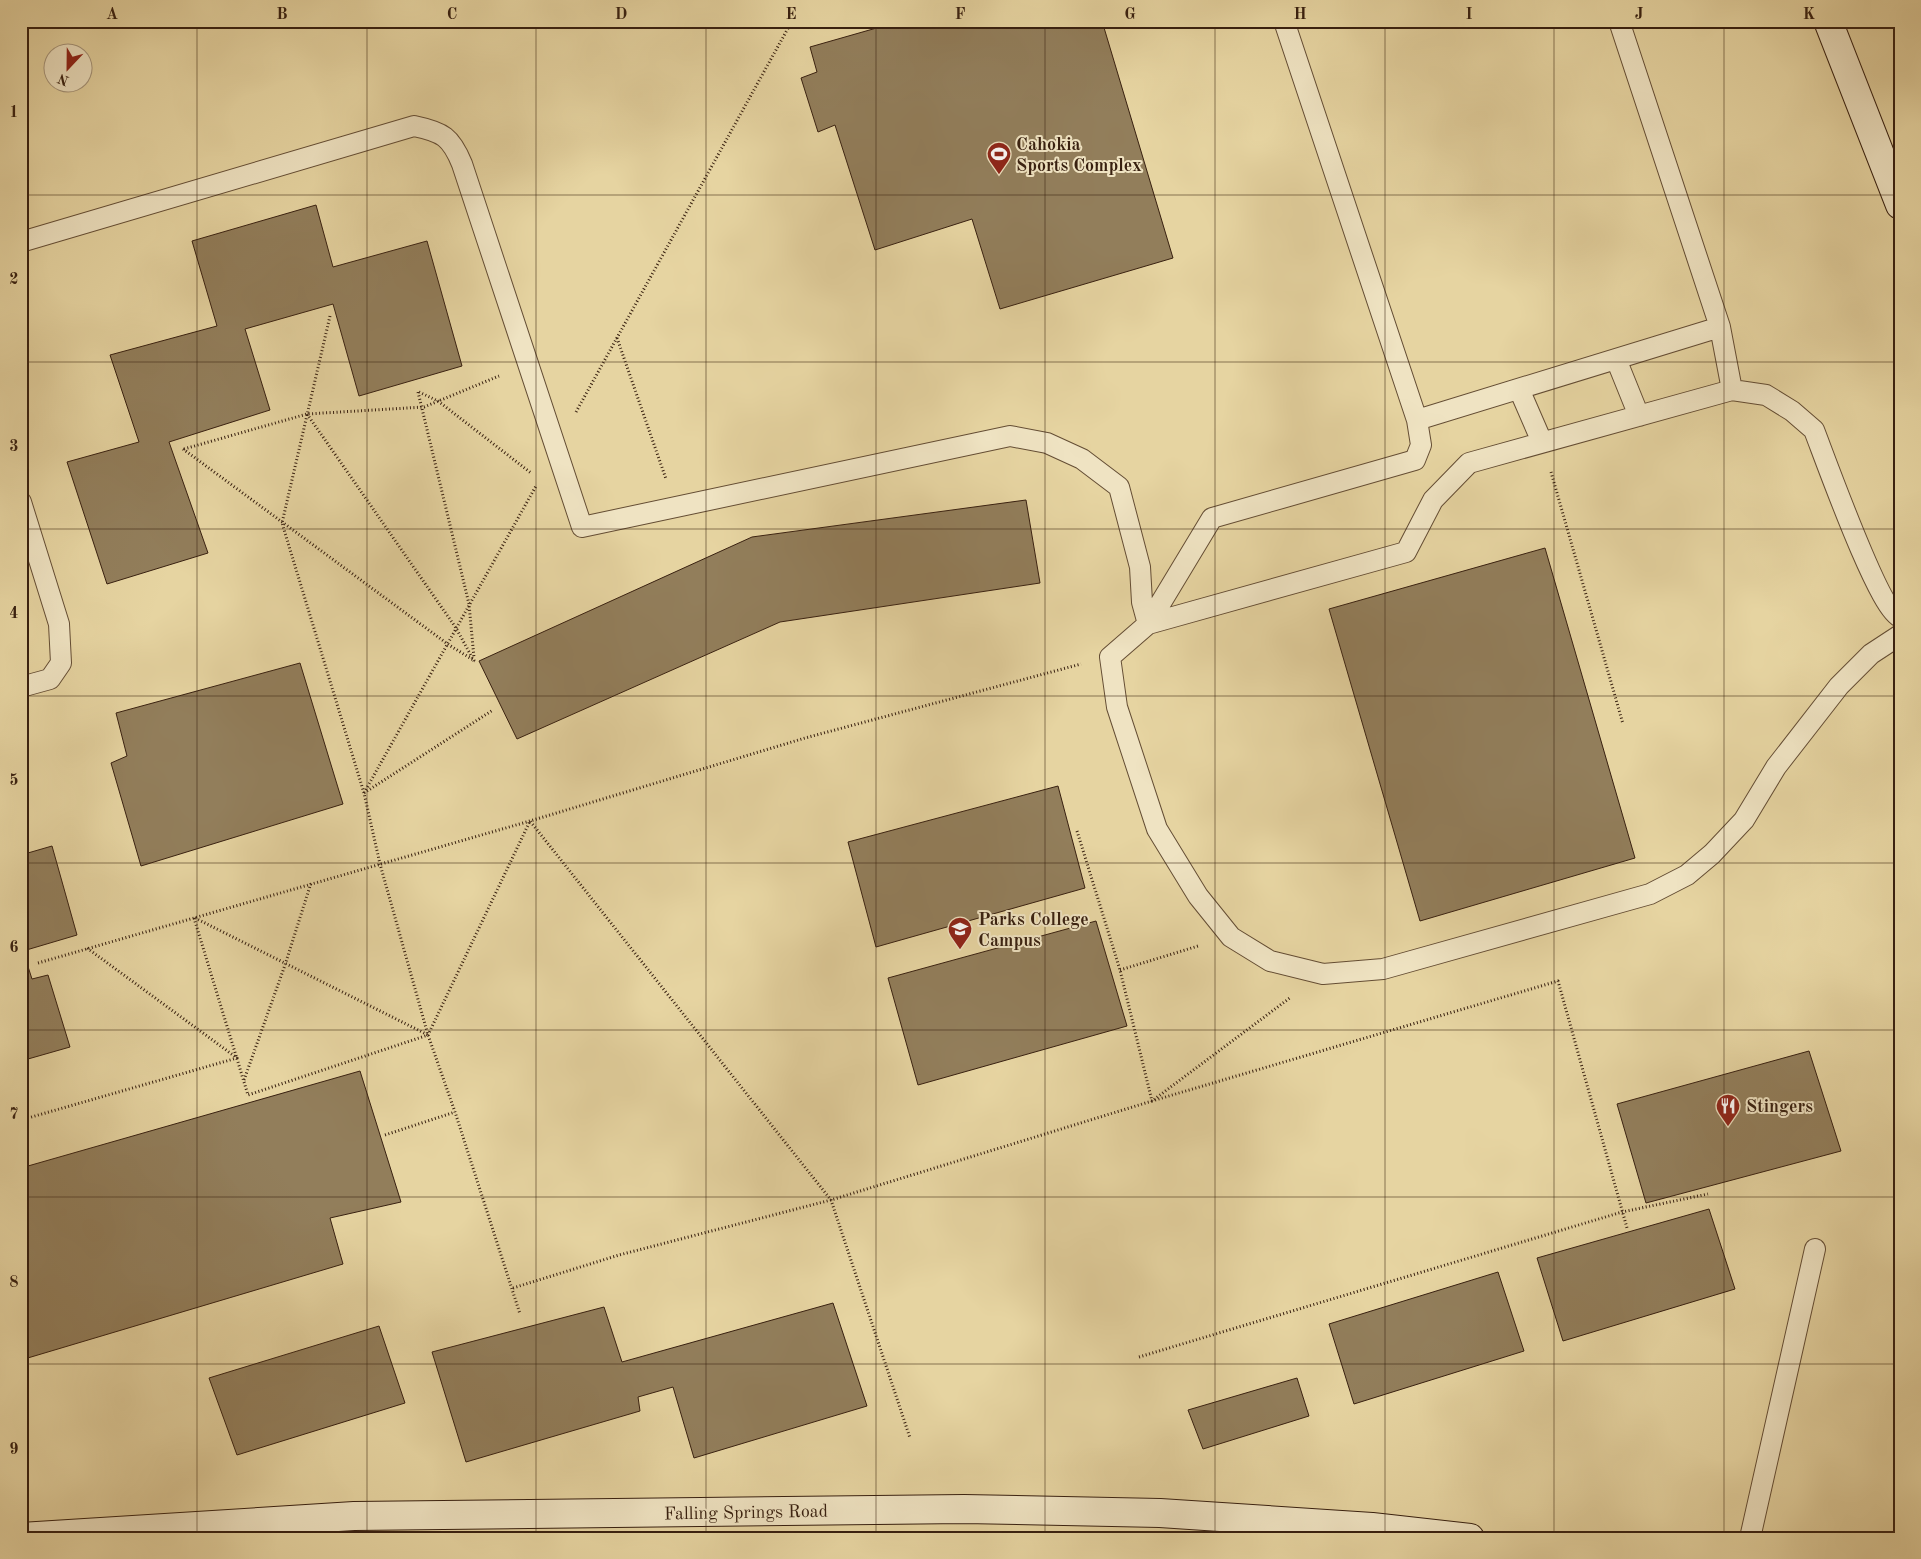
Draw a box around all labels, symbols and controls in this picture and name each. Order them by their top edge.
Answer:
text: A [106,7,118,23]
text: B [276,7,288,23]
text: C [447,7,457,23]
text: D [615,7,627,23]
text: E [785,7,797,23]
text: F [955,7,966,23]
text: G [1124,7,1136,23]
text: H [1293,7,1307,23]
text: I [1465,7,1473,23]
text: J [1635,7,1644,23]
text: K [1803,7,1815,23]
north arrow [42,42,92,92]
text: N [56,71,71,88]
text: 1 [9,105,19,121]
place label: Cahokia Sports Complex [1016,136,1142,175]
sports icon: Cahokia Sports Complex [986,141,1012,175]
text: 2 [9,272,19,288]
text: 3 [9,439,19,455]
text: 4 [9,606,19,622]
text: 5 [9,773,19,789]
place label: Parks College Campus [978,911,1089,950]
school or university icon: Parks College Campus [947,916,973,950]
text: 6 [9,940,19,956]
restaurant icon: Stingers [1715,1093,1741,1127]
place label: Stingers [1746,1098,1813,1116]
text: 7 [9,1107,19,1123]
text: 8 [9,1275,19,1291]
text: 9 [9,1442,19,1458]
street label: Falling Springs Road [664,1503,828,1523]

